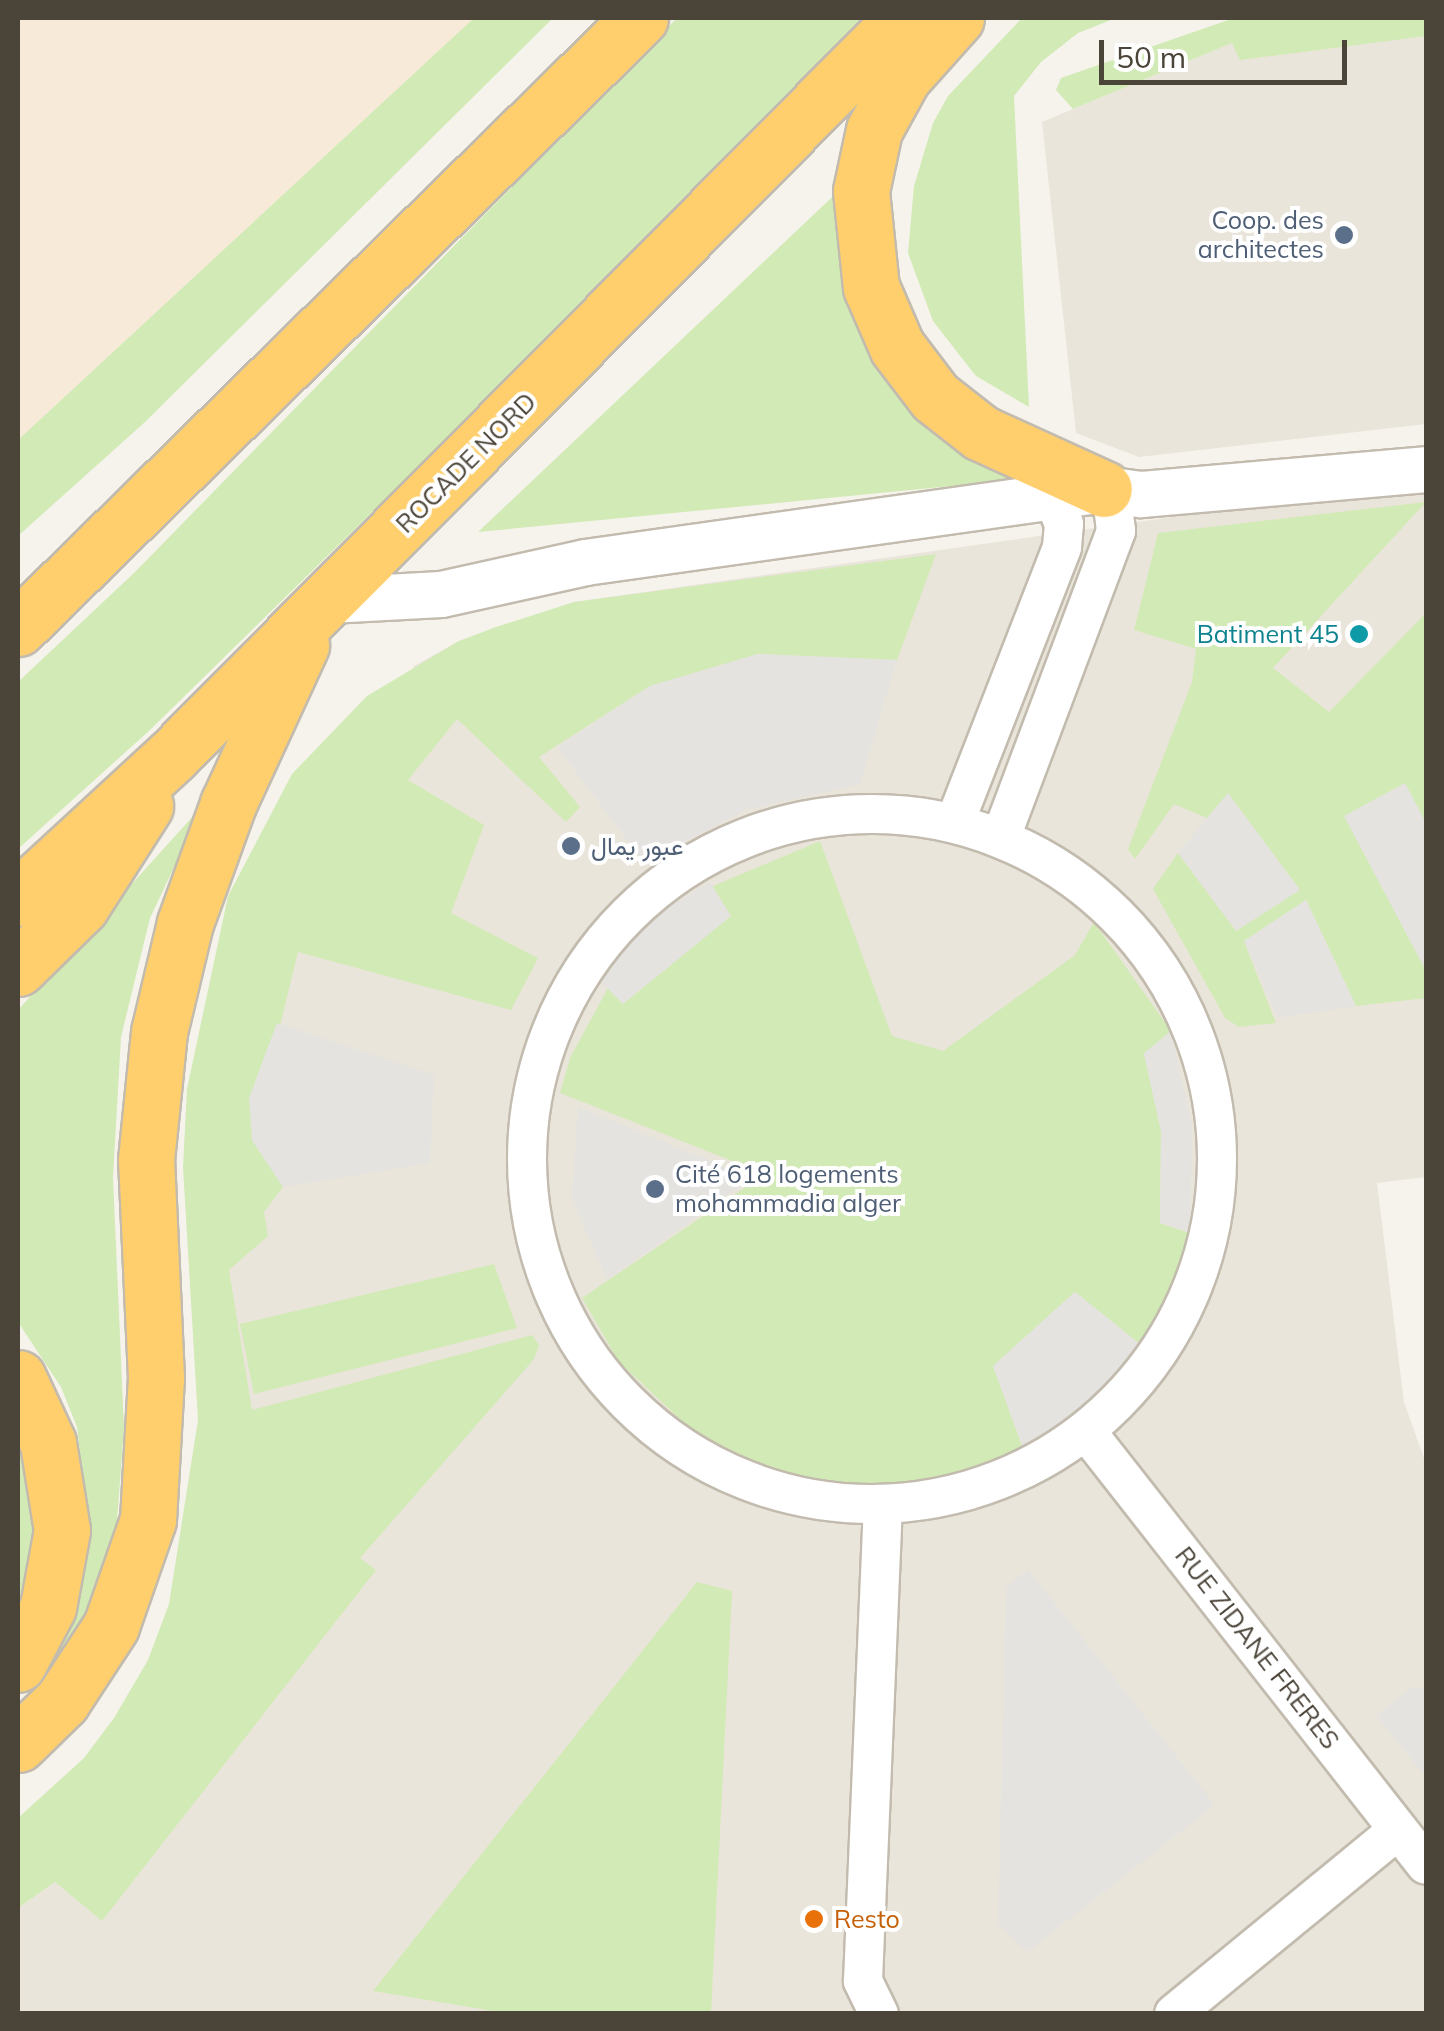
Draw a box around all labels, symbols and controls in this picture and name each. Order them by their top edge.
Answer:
scale bar [1104,20,1352,82]
text: 50 m [1116,38,1186,76]
place label: Coop. des architectes [1198,206,1324,265]
marker: Coop. des architectes [1333,224,1355,246]
street label: ROCADE NORD [390,387,542,539]
place label: Batiment 45 [1197,619,1339,649]
marker: Batiment 45 [1348,623,1370,645]
place label: عبور يمال [591,831,684,861]
marker: عبور يمال [560,835,582,857]
place label: Cité 618 logements mohammadia alger [675,1160,901,1219]
marker: Cité 618 logements mohammadia alger [644,1178,666,1200]
street label: RUE ZIDANE FRERES [1169,1541,1345,1755]
place label: Resto [834,1904,900,1934]
marker: Resto [803,1908,825,1930]

